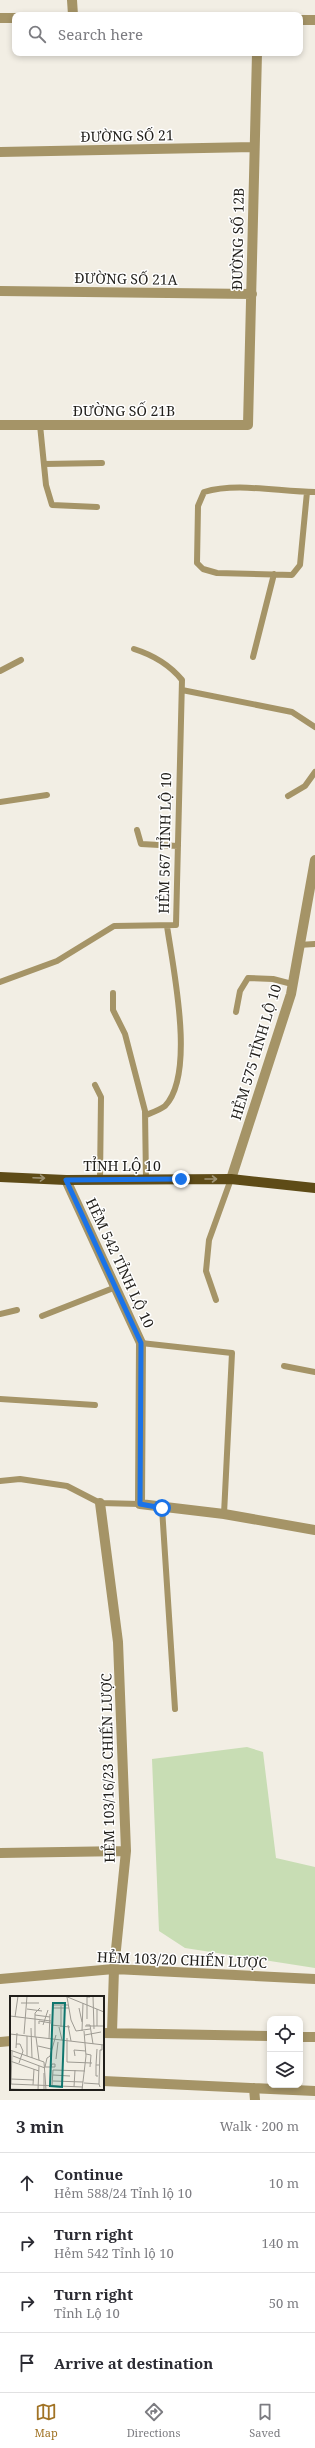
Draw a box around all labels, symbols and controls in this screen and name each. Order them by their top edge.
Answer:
search box [12,12,303,56]
icon: search [26,23,48,45]
text: Search here [58,24,143,44]
street label: ĐƯỜNG SỐ 21 [80,125,174,146]
street label: ĐƯỜNG SỐ 12B [227,188,248,290]
street label: ĐƯỜNG SỐ 21A [74,268,178,289]
street label: ĐƯỜNG SỐ 21B [73,401,175,420]
street label: HẺM 567 TỈNH LỘ 10 [154,772,175,914]
street label: HẺM 575 TỈNH LỘ 10 [226,981,285,1122]
street label: TỈNH LỘ 10 [83,1156,161,1175]
route end [172,1170,190,1188]
one-way arrow [32,1175,45,1182]
one-way arrow [204,1175,217,1183]
street label: HẺM 542 TỈNH LỘ 10 [82,1195,159,1331]
route start [153,1499,171,1517]
street label: HẺM 103/16/23 CHIẾN LƯỢC [96,1673,119,1863]
street label: HẺM 103/20 CHIẾN LƯỢC [97,1947,268,1972]
inset map [10,1996,104,2090]
map controls [267,2016,303,2088]
button: locate [267,2016,303,2052]
button: layers [267,2052,303,2088]
text: 3 min [16,2115,64,2138]
text: Walk · 200 m [220,2117,299,2135]
text: Continue [54,2164,123,2184]
icon: ahead [16,2172,38,2194]
text: 10 m [269,2174,299,2192]
text: Hẻm 588/24 Tỉnh lộ 10 [54,2184,192,2202]
text: Turn right [54,2224,133,2244]
icon: right [16,2232,38,2254]
text: 140 m [262,2234,299,2252]
text: Hẻm 542 Tỉnh lộ 10 [54,2244,174,2262]
text: Turn right [54,2284,133,2304]
icon: right [16,2292,38,2314]
text: 50 m [269,2294,299,2312]
text: Tỉnh Lộ 10 [54,2304,120,2322]
icon: arrive [16,2352,38,2374]
text: Arrive at destination [54,2353,213,2373]
tab: Map [34,2401,58,2440]
tab: Directions [127,2401,180,2440]
tab: Saved [249,2401,281,2440]

